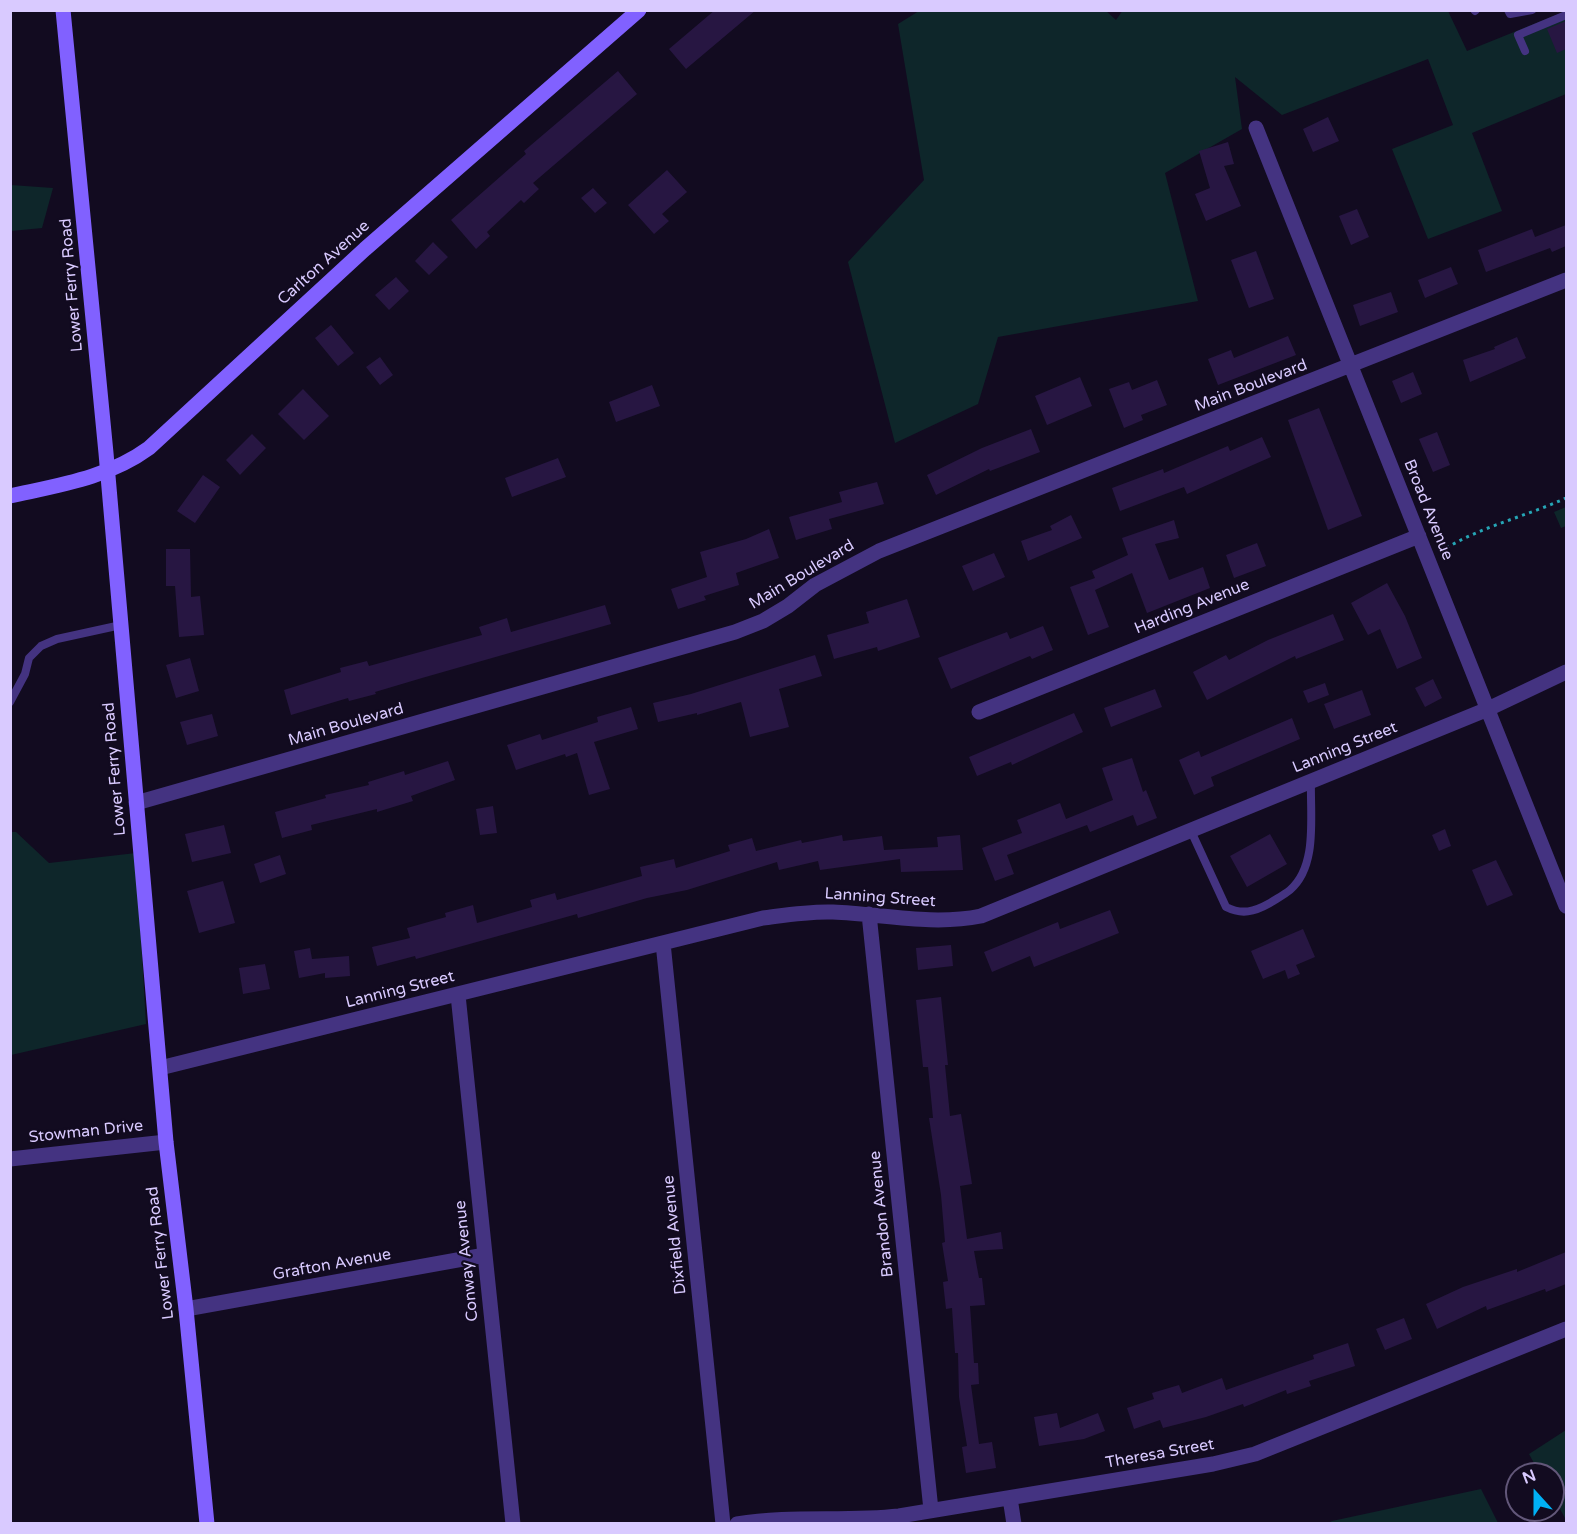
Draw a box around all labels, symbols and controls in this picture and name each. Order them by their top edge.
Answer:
street label: Lower Ferry Road [57,217,87,353]
street label: Carlton Avenue [274,217,374,309]
street label: Main Boulevard [1192,356,1310,416]
street label: Broad Avenue [1399,457,1457,563]
street label: Main Boulevard [746,536,858,614]
street label: Harding Avenue [1132,575,1252,639]
street label: Main Boulevard [286,699,406,751]
street label: Lower Ferry Road [100,701,130,837]
street label: Lanning Street [1290,718,1400,778]
street label: Lanning Street [824,885,936,911]
street label: Lanning Street [344,967,456,1013]
street label: Stowman Drive [28,1116,144,1148]
street label: Brandon Avenue [866,1150,898,1278]
street label: Dixfield Avenue [659,1175,691,1295]
street label: Lower Ferry Road [143,1185,179,1321]
street label: Conway Avenue [451,1200,483,1322]
street label: Grafton Avenue [271,1245,393,1285]
street label: Theresa Street [1104,1435,1216,1473]
north arrow [1505,1462,1565,1522]
text: N [1520,1465,1539,1489]

